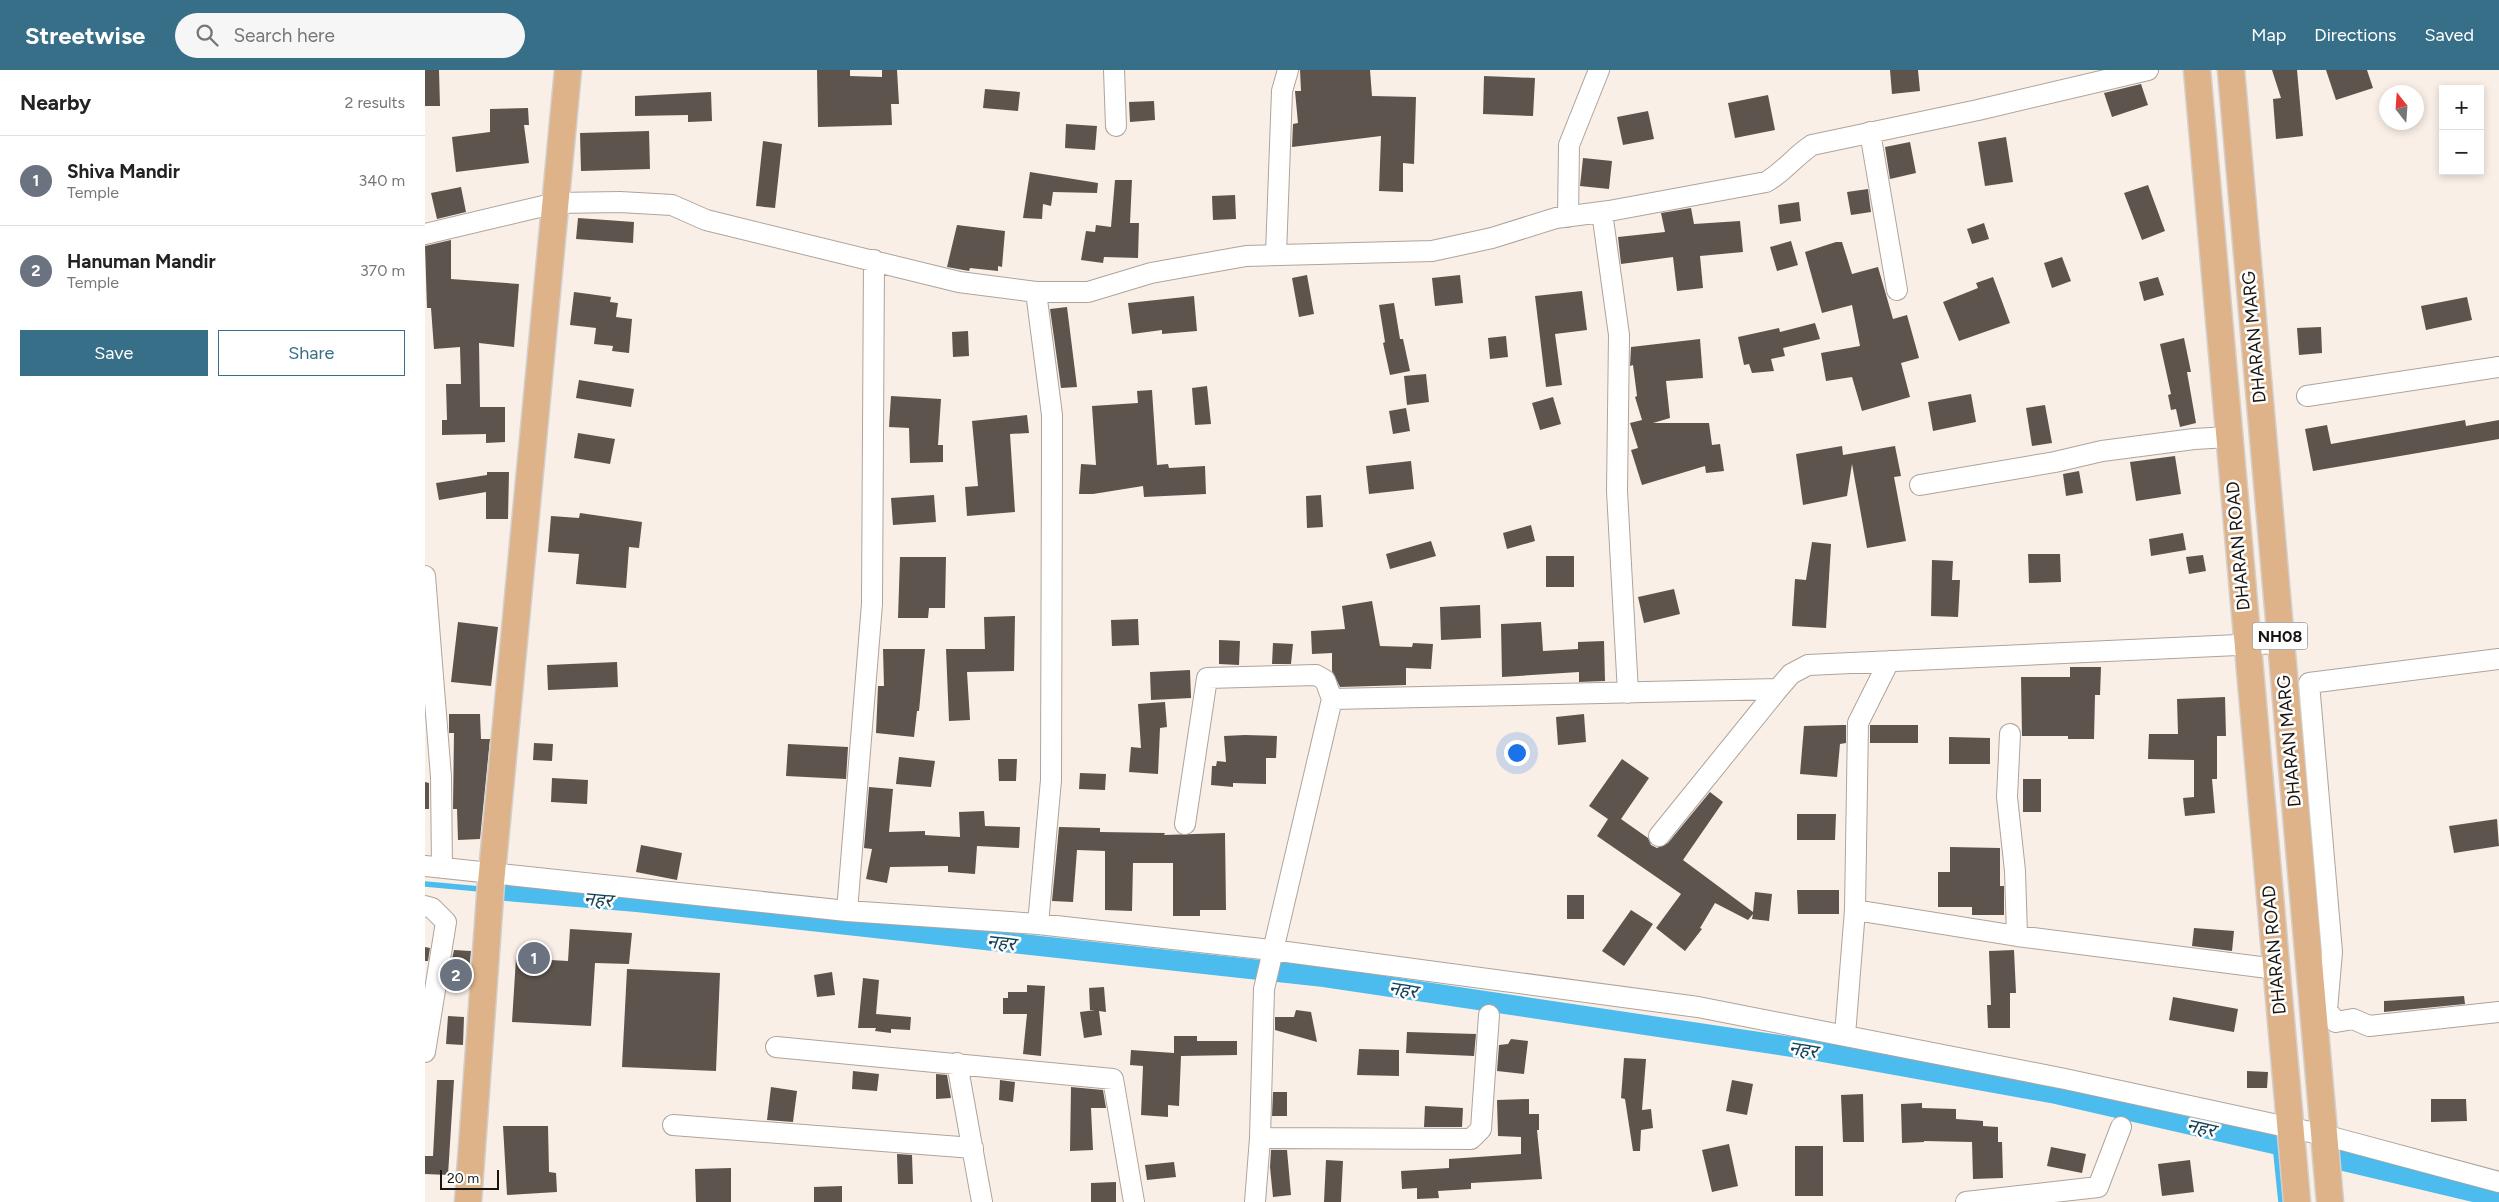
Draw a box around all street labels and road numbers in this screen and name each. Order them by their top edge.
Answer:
street label: DHARAN MARG [2237,270,2271,404]
street label: DHARAN ROAD [2221,480,2255,612]
road number: NH08 [2253,622,2307,650]
street label: DHARAN MARG [2272,674,2306,808]
street label: DHARAN ROAD [2257,884,2291,1016]

